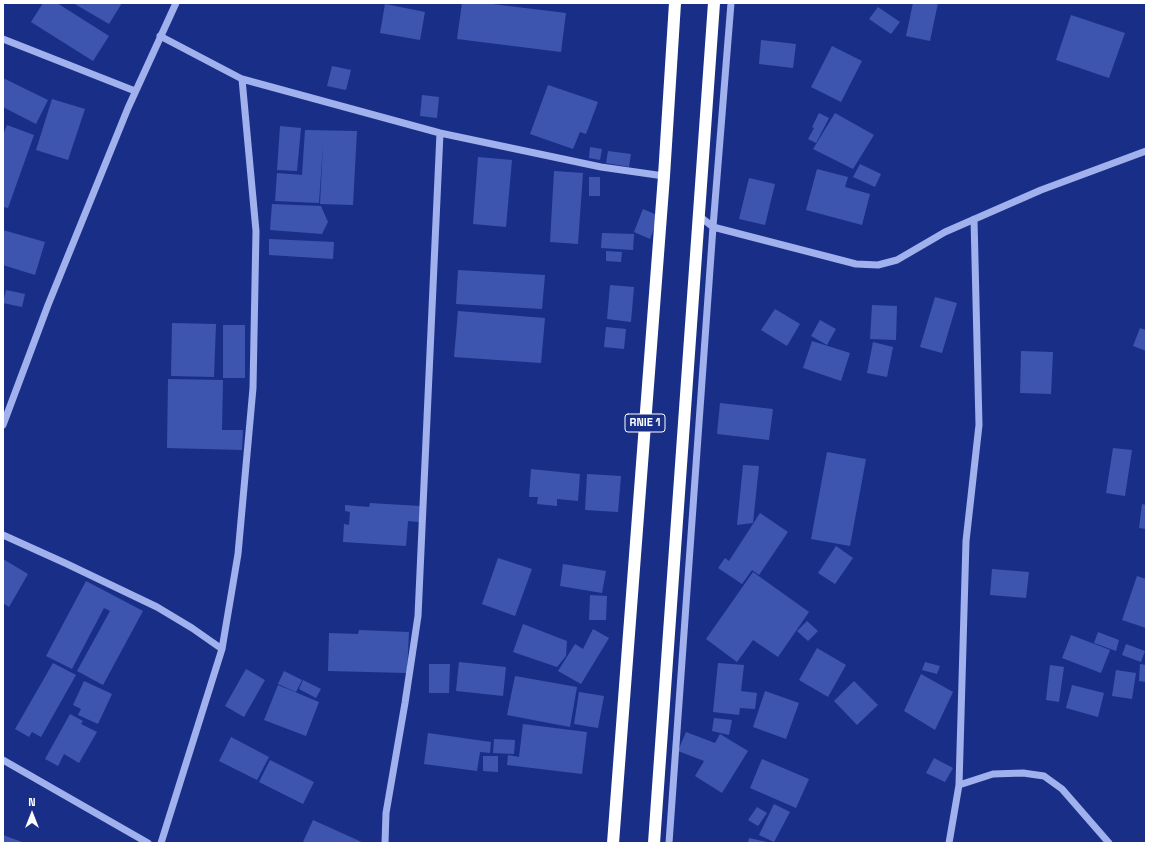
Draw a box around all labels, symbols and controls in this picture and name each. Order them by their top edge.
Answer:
road number: RNIE 1 [625,414,665,432]
north arrow [12,794,52,834]
text: N [28,795,36,809]

